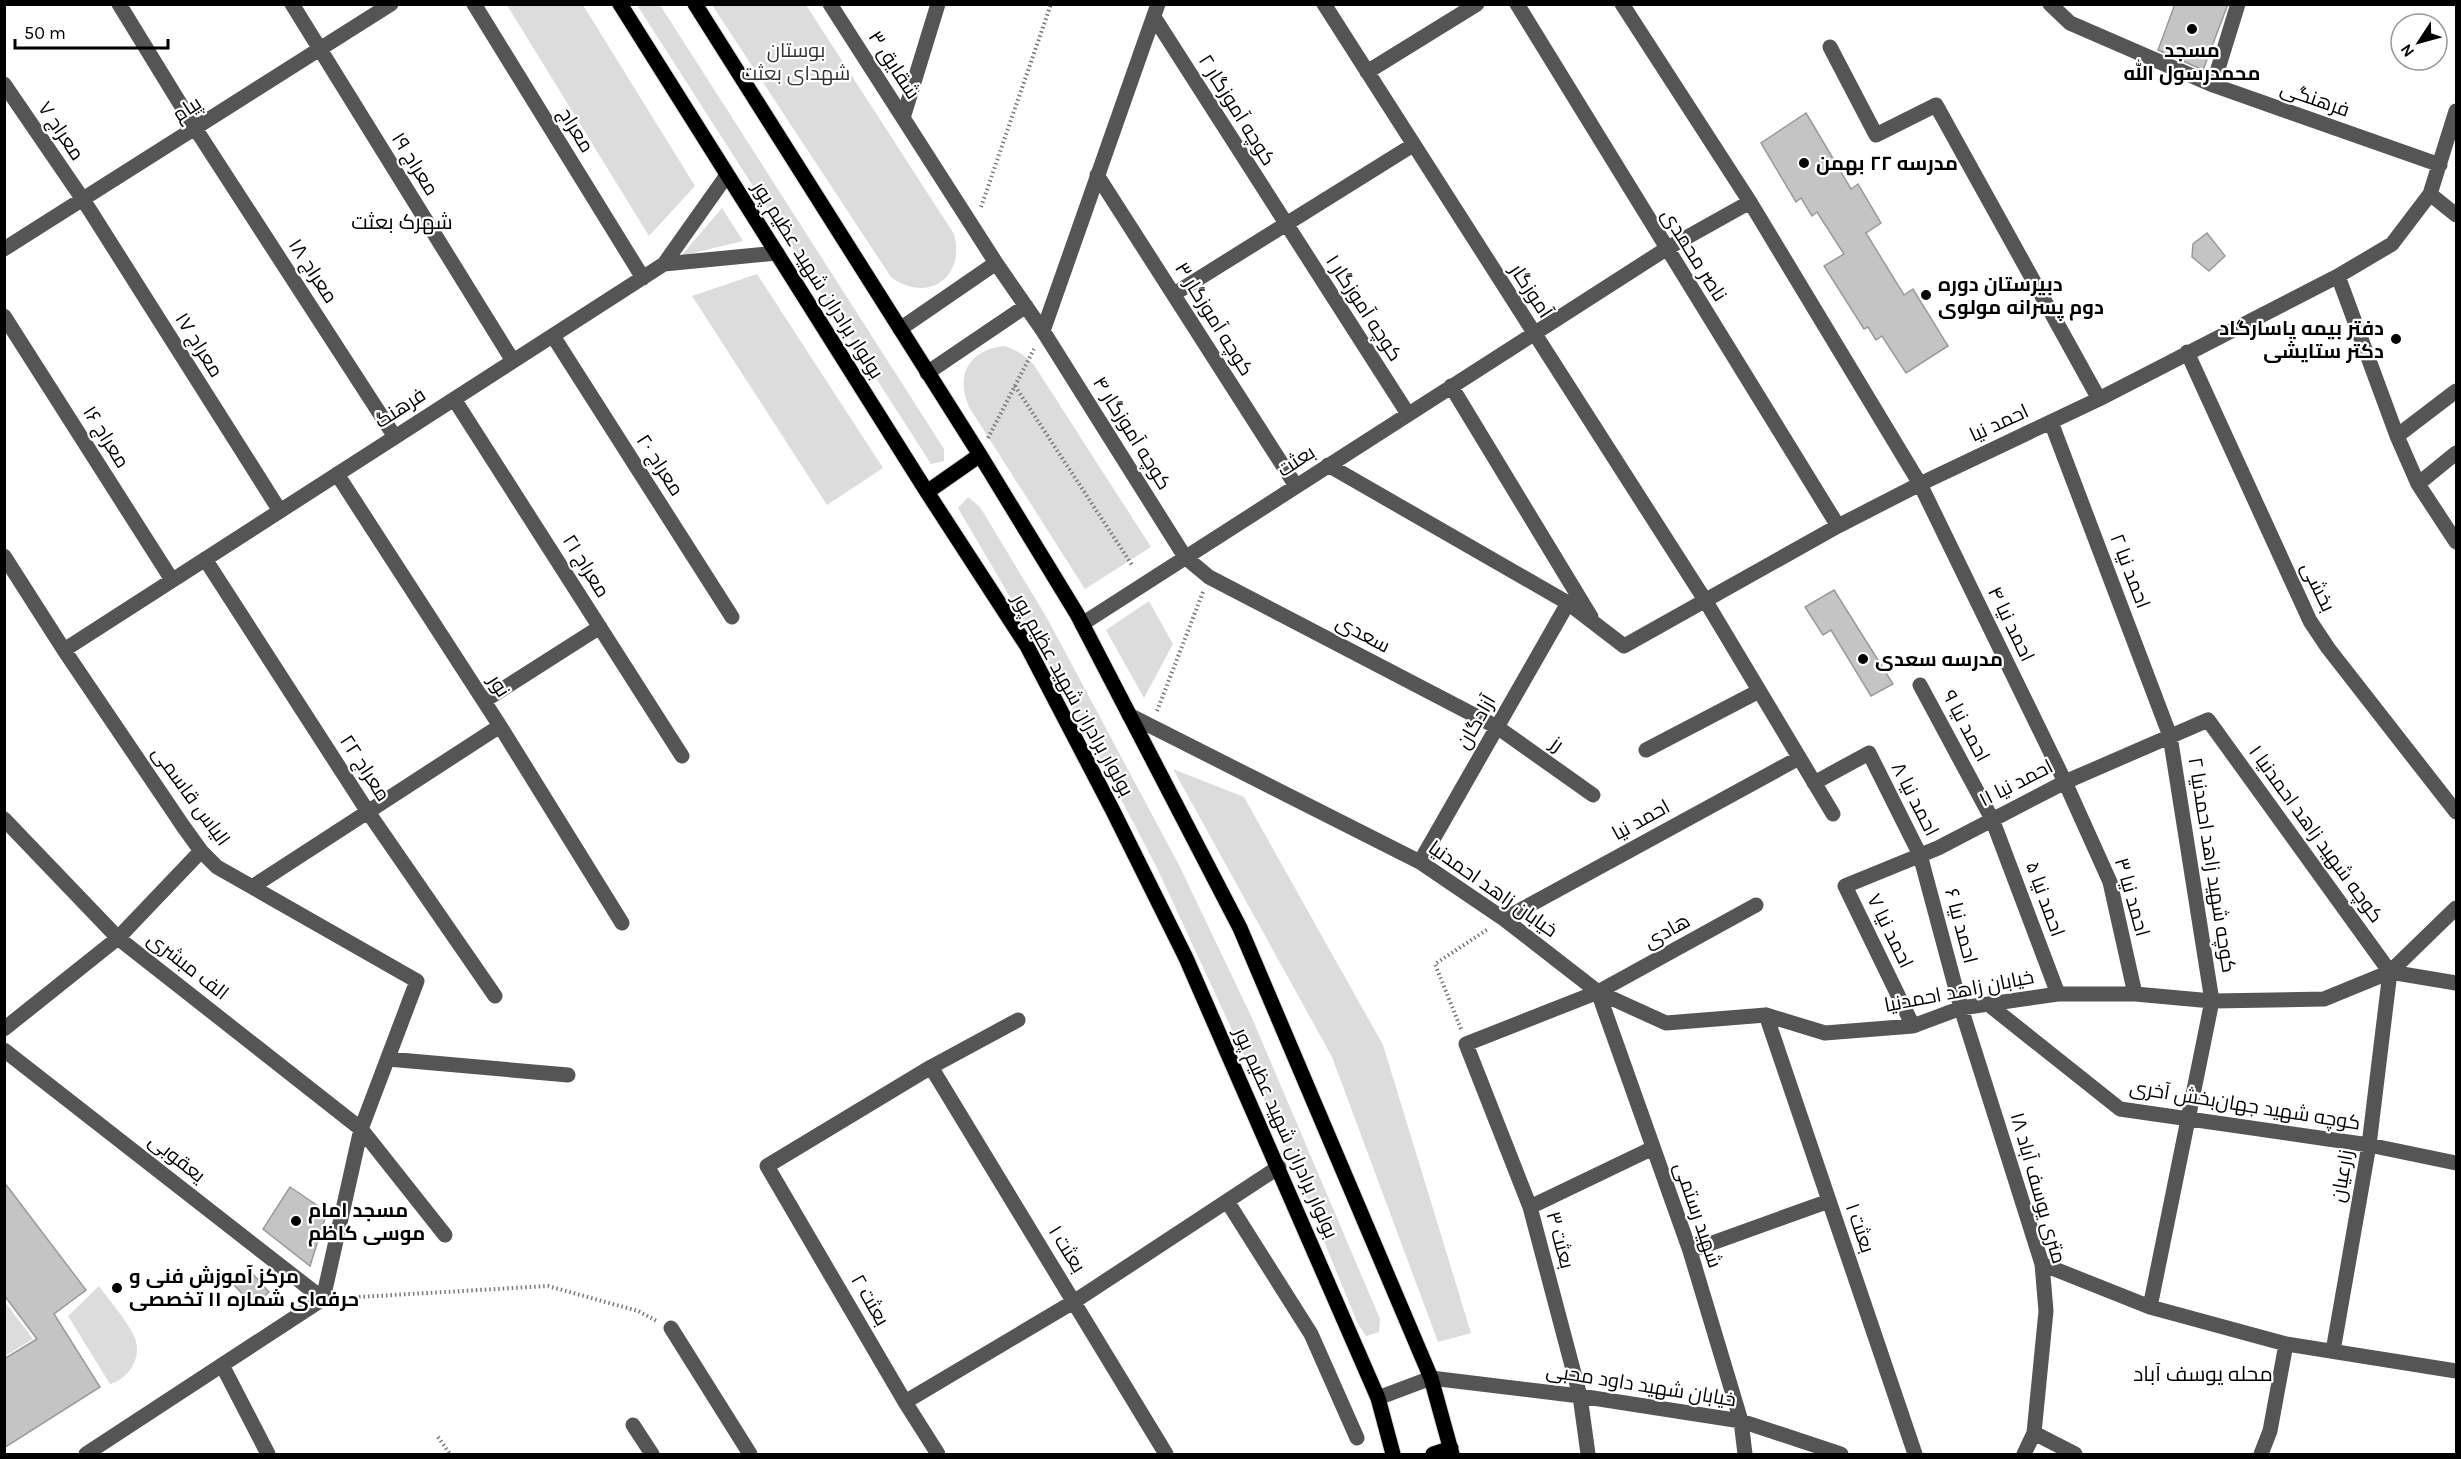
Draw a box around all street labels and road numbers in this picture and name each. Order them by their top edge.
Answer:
street label: شقایق ۳ [863,27,925,104]
street label: کوچه آموزگار ۲ [1193,50,1280,170]
street label: فرهنگی [2277,76,2353,123]
street label: پیام [168,91,207,128]
street label: معراج ۷ [31,97,89,166]
street label: معراج [552,103,599,158]
street label: معراج ۱۹ [385,128,443,201]
street label: بولوار برادران شهید عظیم‌ پور [746,176,888,384]
street label: ناصر محمدی [1656,204,1732,306]
street label: معراج ۱۸ [282,235,342,309]
street label: کوچه آموزگار ۱ [1320,251,1407,366]
street label: کوچه آموزگار ۳ [1169,258,1258,381]
street label: آموزگار [1505,259,1557,323]
street label: معراج ۱۷ [168,308,228,383]
street label: کوچه آموزگار ۴ [1087,372,1176,494]
street label: فرهنگ [370,383,430,433]
street label: احمد نیا [1966,399,2032,447]
street label: معراج ۱۶ [76,402,134,473]
street label: معراج ۲۰ [630,430,688,501]
street label: بعثت [1273,440,1319,482]
street label: معراج ۲۱ [556,530,614,603]
street label: احمد نیا ۲ [2105,531,2155,611]
street label: بخشی [2295,558,2340,616]
street label: احمد نیا ۴ [1983,583,2039,665]
street label: بولوار برادران شهید عظیم‌ پور [1005,589,1138,801]
street label: سعدی [1332,610,1394,659]
street label: نور [483,670,515,702]
street label: احمد نیا ۹ [1938,686,1994,766]
street label: آزادگان [1451,690,1502,754]
street label: معراج ۲۲ [333,731,395,807]
street label: رز [1545,731,1568,756]
street label: کوچه شهید زاهد احمدنیا ۱ [2243,741,2388,928]
street label: الیاس قاسمی [146,742,235,851]
street label: احمد نیا ۱۱ [1975,755,2057,811]
street label: کوچه شهید زاهد احمدنیا ۲ [2183,756,2240,974]
street label: احمد نیا ۸ [1887,758,1943,840]
street label: احمد نیا [1608,795,1674,845]
street label: خیابان زاهد احمدنیا [1424,836,1562,943]
street label: احمد نیا ۳ [2110,855,2154,939]
street label: احمد نیا ۵ [2021,858,2069,940]
street label: احمد نیا ۶ [1940,886,1982,966]
street label: احمد نیا ۷ [1862,890,1918,972]
street label: هادی [1640,909,1695,954]
street label: الف مبشری [142,927,233,1005]
street label: خیابان زاهد احمدنیا [1882,965,2036,1018]
street label: بولوار برادران شهید عظیم‌ پور [1227,1023,1343,1243]
street label: کوچه شهید جهان‌بخش آخری [2128,1075,2362,1136]
street label: ۱۸ متری یوسف آباد [2004,1110,2071,1267]
street label: یعقوبی [144,1129,210,1188]
street label: زارعیان [2326,1148,2359,1204]
street label: شهید رستمی [1668,1159,1727,1271]
street label: بعثت ۱ [1841,1200,1879,1256]
street label: بعثت ۳ [1541,1209,1579,1271]
street label: بعثت ۱ [1044,1221,1090,1277]
street label: بعثت ۲ [846,1270,894,1330]
street label: خیابان شهید داود محبی [1544,1359,1738,1412]

